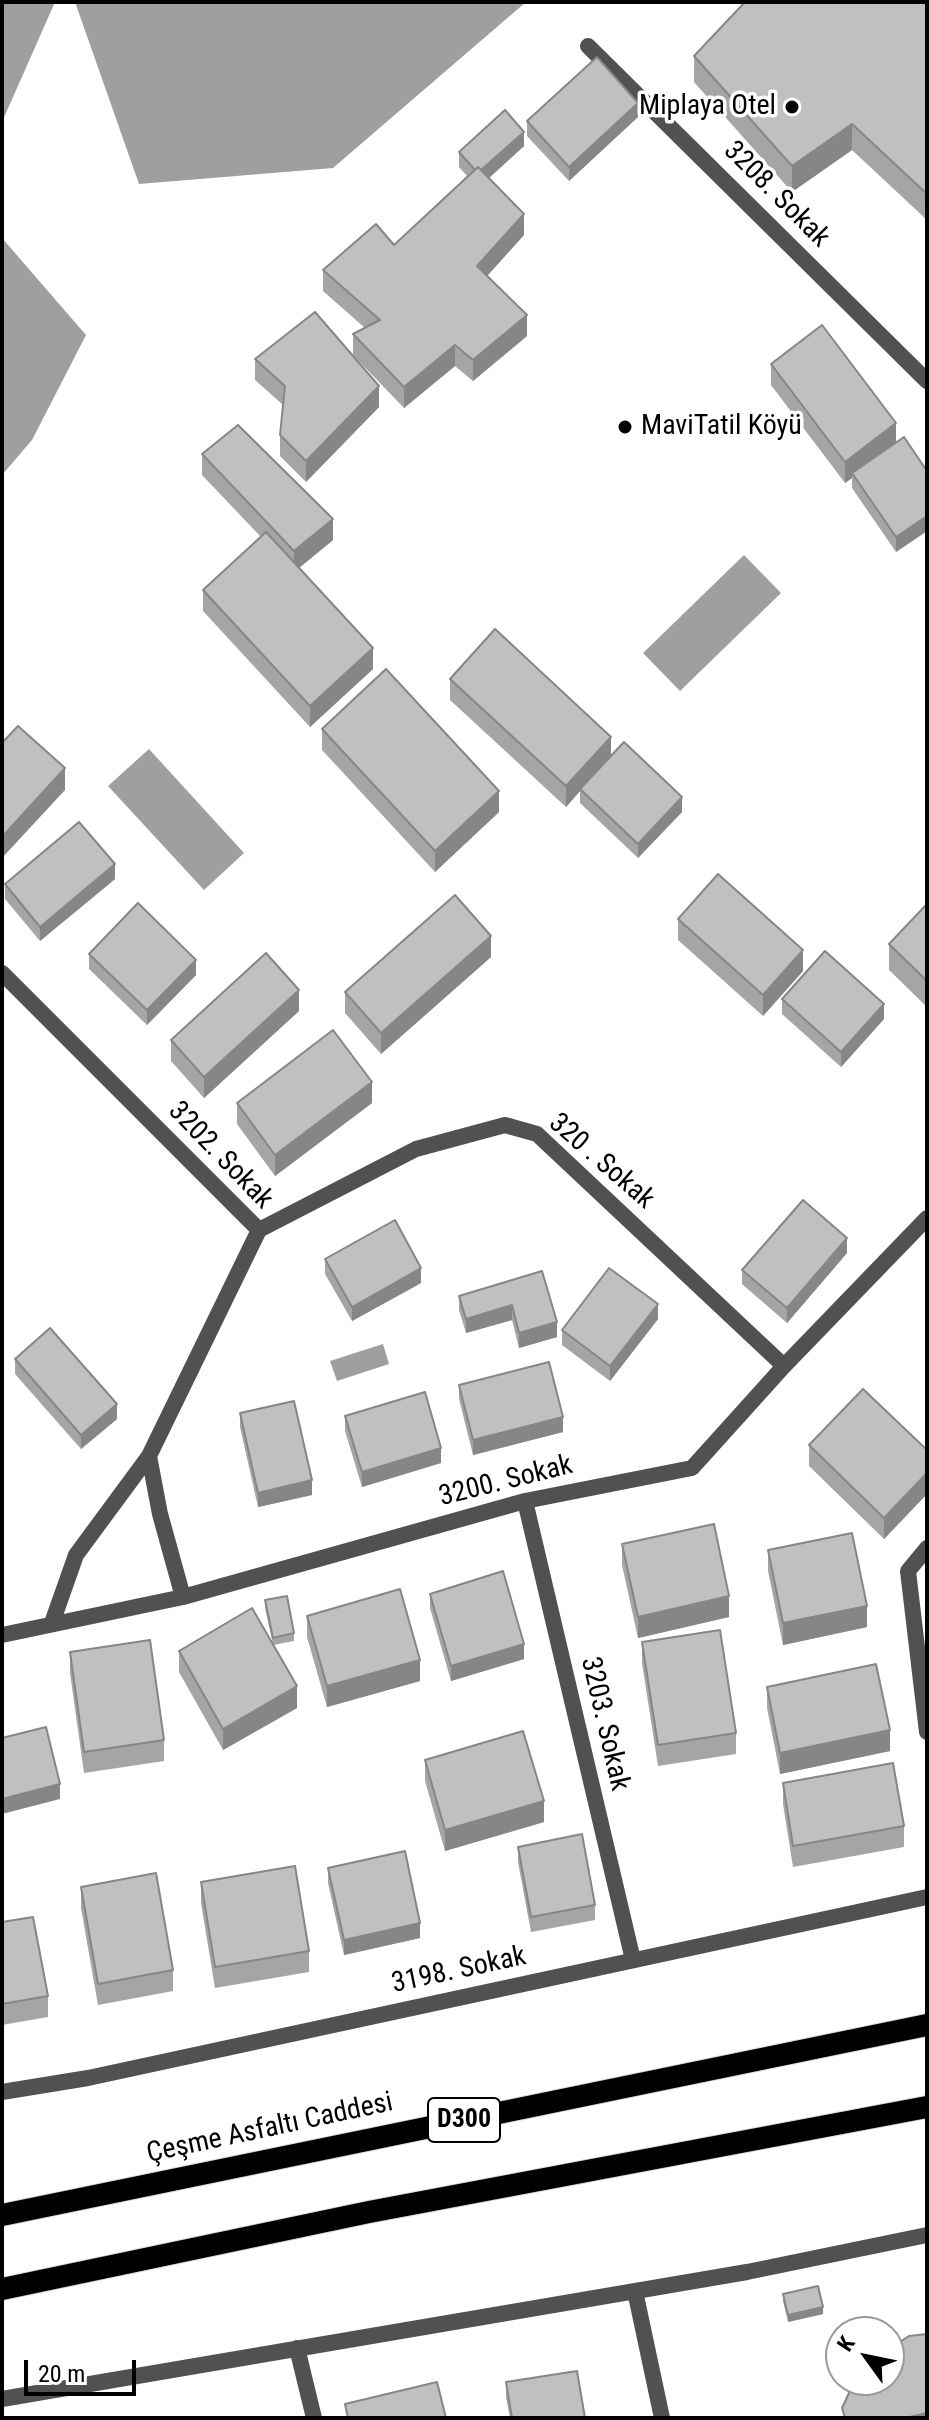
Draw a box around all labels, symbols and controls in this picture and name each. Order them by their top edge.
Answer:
place label: Miplaya Otel [639,90,776,124]
marker: Miplaya Otel [783,98,801,116]
street label: 3208. Sokak [716,135,836,255]
place label: MaviTatil Köyü [641,410,802,444]
marker: MaviTatil Köyü [616,418,634,436]
street label: 3202. Sokak [161,1095,279,1217]
street label: 320 . Sokak [541,1107,661,1217]
street label: 3200. Sokak [436,1449,576,1515]
street label: 3203. Sokak [572,1654,636,1794]
street label: 3198. Sokak [389,1940,529,2002]
street label: Çeşme Asfaltı Caddesi [144,2087,396,2171]
road number: D300 [428,2098,500,2142]
north arrow [825,2316,905,2396]
text: K [832,2332,860,2356]
scale bar [28,2344,140,2394]
text: 20 m [38,2360,85,2388]

